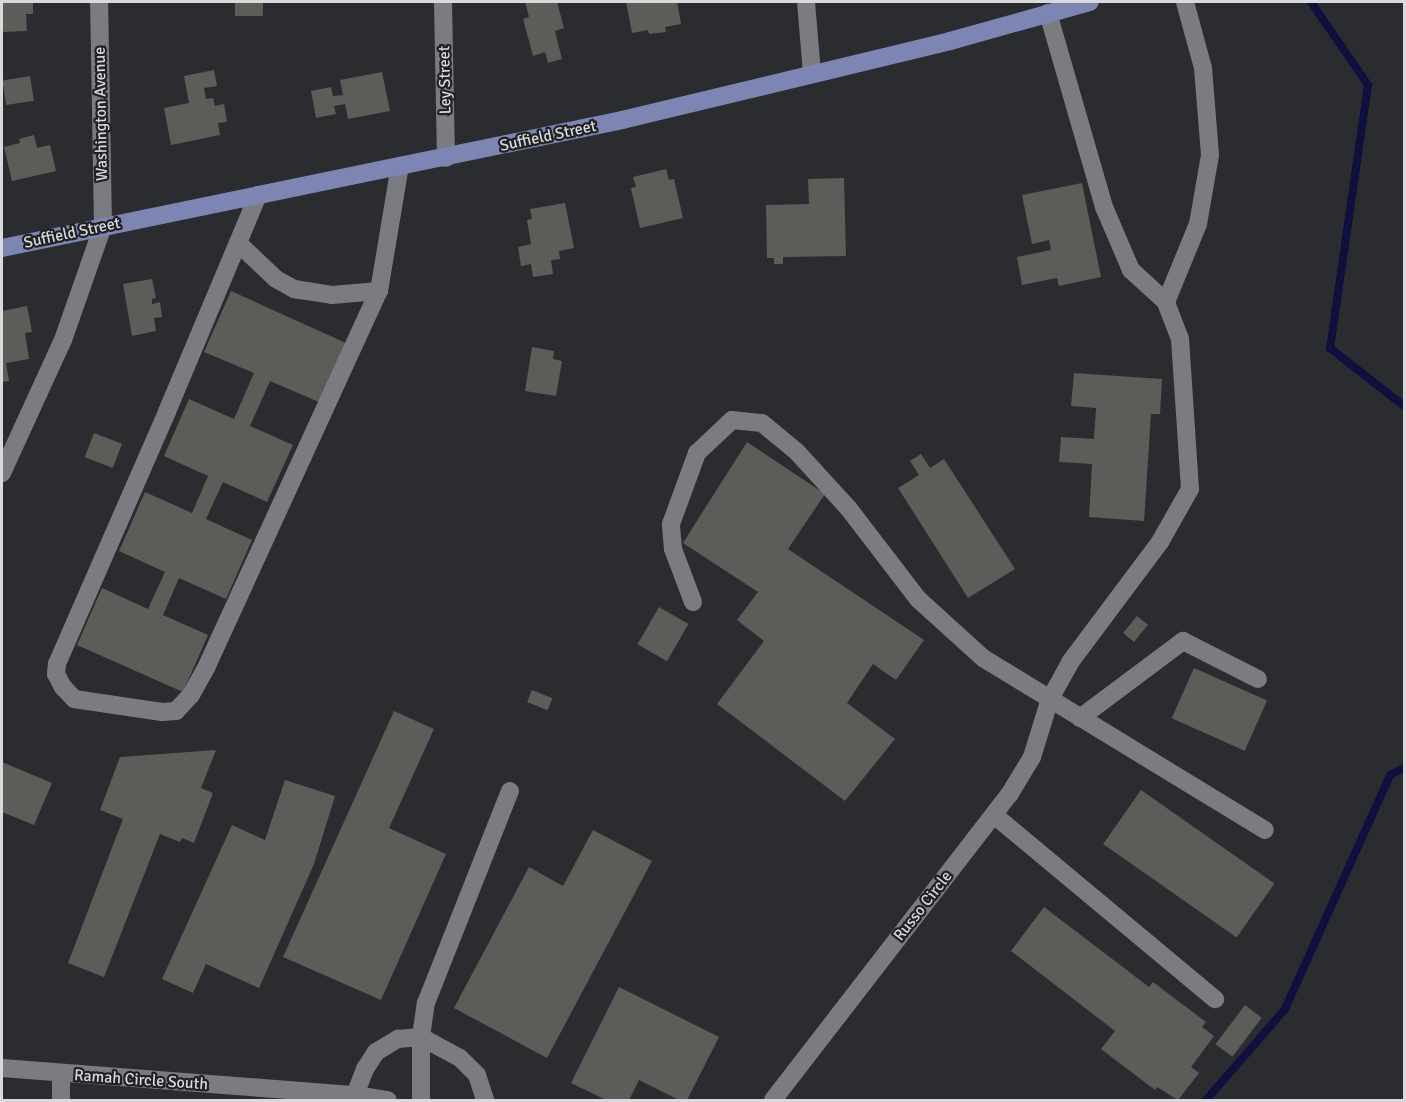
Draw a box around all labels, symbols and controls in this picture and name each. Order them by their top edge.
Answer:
street label: Ley Street [435,46,455,114]
street label: Washington Avenue [90,47,112,181]
street label: Suffield Street [498,116,598,156]
street label: Suffield Street [22,213,122,253]
street label: Russo Circle [890,867,956,945]
street label: Ramah Circle South [73,1066,209,1094]

